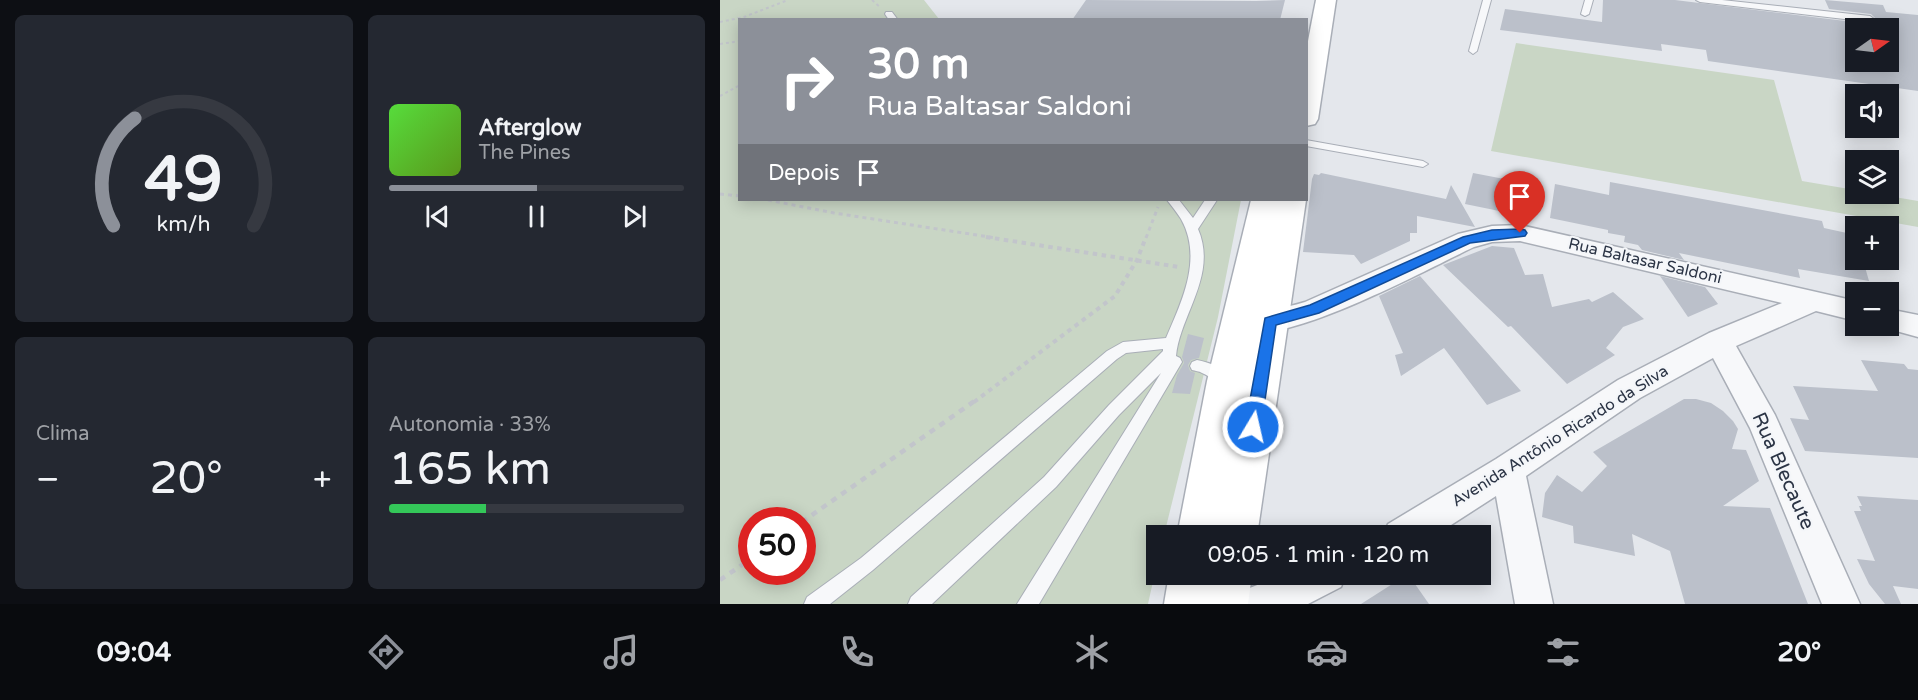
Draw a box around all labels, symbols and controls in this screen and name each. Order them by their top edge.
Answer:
north arrow [1845,18,1899,72]
map controls [1845,18,1899,336]
text: 30 m [867,39,969,90]
icon: right [768,42,846,120]
button: sound [1845,84,1899,138]
text: Rua Baltasar Saldoni [867,90,1132,123]
text: Afterglow [479,115,581,141]
text: The Pines [479,141,571,165]
text: 49 [145,143,223,218]
button: layers [1845,150,1899,204]
icon: arrive [852,156,885,189]
text: Depois [768,160,840,186]
pin [1494,171,1545,233]
icon: arrive [1503,180,1536,213]
icon: previous [421,200,454,233]
icon: pause [520,200,553,233]
icon: next [618,200,651,233]
text: km/h [157,211,211,237]
button: + [1845,216,1899,270]
street label: Rua Baltasar Saldoni [1566,234,1724,288]
button: − [1845,282,1899,336]
street label: Avenida Antônio Ricardo da Silva [1448,361,1672,511]
position arrow [1221,395,1285,459]
street label: Rua Blecaute [1746,409,1820,533]
text: Autonomia · 33% [389,413,551,437]
text: Clima [36,422,89,446]
text: 165 km [389,443,551,497]
text: 20° [149,452,223,506]
text: − [36,460,60,499]
text: + [313,460,331,499]
speed limit sign: 50 [738,507,816,585]
text: 09:05 · 1 min · 120 m [1208,542,1429,568]
icon: directions [365,631,407,673]
icon: music [600,631,642,673]
icon: phone [836,631,878,673]
icon: climate [1071,631,1113,673]
icon: car [1306,631,1348,673]
icon: filters [1542,631,1584,673]
text: 09:04 [97,636,172,669]
text: 20° [1777,636,1821,669]

